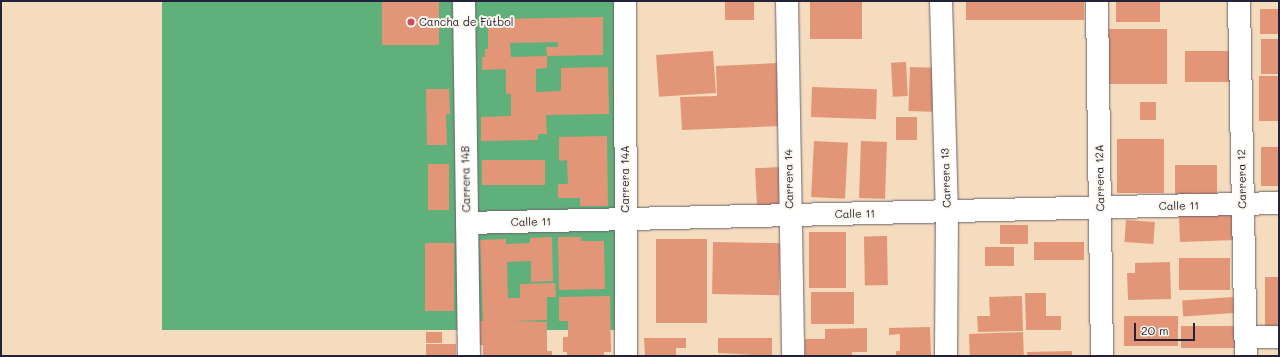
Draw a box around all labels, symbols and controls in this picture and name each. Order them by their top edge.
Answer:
place label: Cancha de Fútbol [419,15,513,29]
marker: Cancha de Fútbol [406,17,416,27]
street label: Carrera 12A [1093,144,1107,212]
street label: Carrera 14A [618,145,632,213]
street label: Carrera 14B [459,146,473,212]
street label: Carrera 13 [938,148,954,208]
street label: Carrera 14 [782,149,796,209]
street label: Carrera 12 [1235,149,1249,209]
street label: Calle 11 [1159,199,1199,213]
street label: Calle 11 [835,207,875,221]
street label: Calle 11 [511,215,551,229]
scale bar [1136,315,1197,341]
text: 20 m [1141,322,1169,338]

